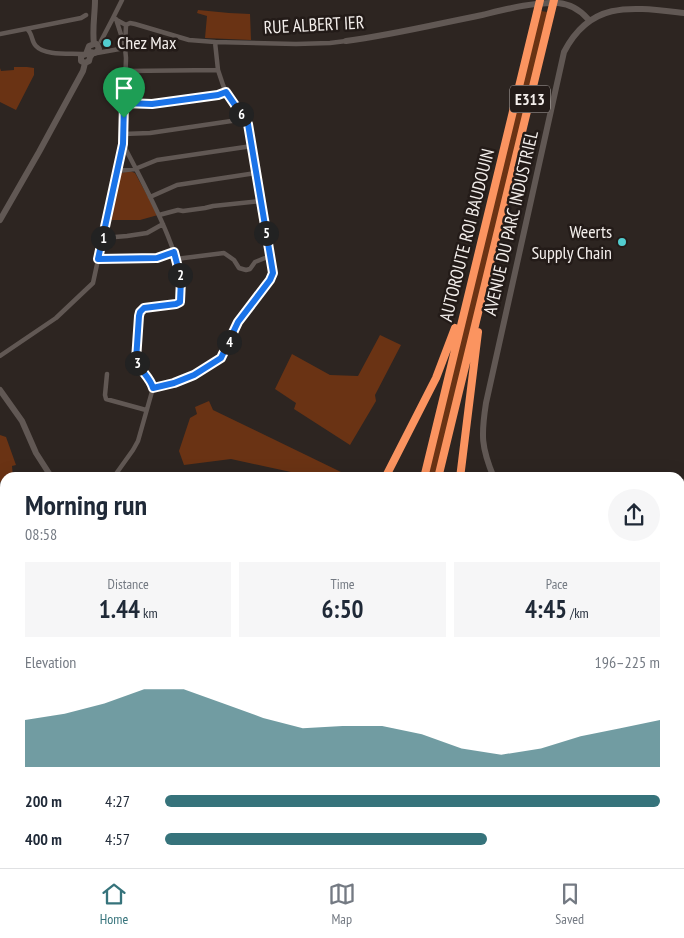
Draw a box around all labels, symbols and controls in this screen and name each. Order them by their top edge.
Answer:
street label: RUE ALBERT IER [263,10,365,39]
place label: Chez Max [117,31,177,54]
marker: Chez Max [101,37,113,49]
pin [103,67,145,118]
icon: arrive [110,74,138,102]
road number: E313 [510,86,550,112]
pin: 6 [228,102,254,126]
text: 6 [238,105,245,123]
street label: AVENUE DU PARC INDUSTRIEL [478,128,543,318]
street label: AUTOROUTE ROI BAUDOUIN [434,146,499,324]
pin: 5 [254,220,278,246]
place label: Weerts Supply Chain [531,220,612,264]
text: 5 [263,224,270,242]
pin: 1 [90,226,116,250]
text: 1 [100,229,107,247]
marker: Weerts Supply Chain [616,236,628,248]
pin: 2 [168,262,192,288]
text: 2 [177,266,184,284]
pin: 4 [216,330,242,354]
text: 4 [226,333,233,351]
pin: 3 [124,350,150,376]
text: 3 [134,354,141,372]
text: Morning run [25,486,147,523]
button: share [608,489,660,541]
text: 08:58 [25,524,57,544]
text: Distance [108,575,149,593]
text: Time [330,575,355,593]
text: Pace [546,575,568,593]
text: 1.44 [99,593,140,625]
text: 6:50 [321,593,364,625]
text: 4:45 [525,593,567,625]
text: km [140,604,158,622]
text: /km [567,604,589,622]
text: Elevation [25,652,76,672]
text: 196–225 m [595,652,660,672]
text: 200 m [25,791,62,811]
text: 4:27 [105,791,130,811]
text: 400 m [25,829,62,849]
text: 4:57 [105,829,130,849]
tab: Home [100,880,128,928]
tab: Map [328,880,356,928]
tab: Saved [555,880,584,928]

